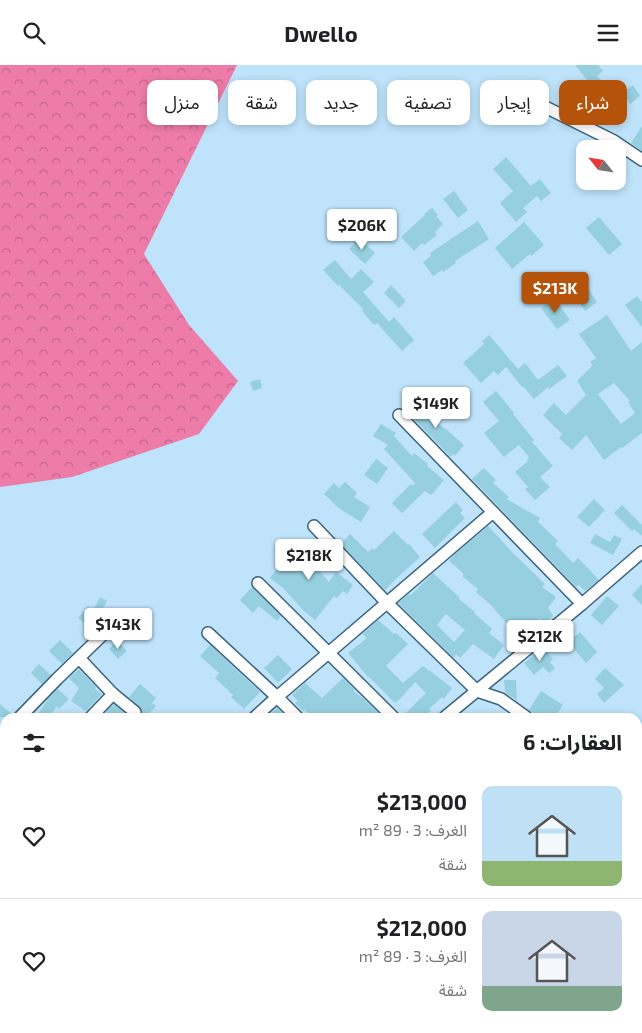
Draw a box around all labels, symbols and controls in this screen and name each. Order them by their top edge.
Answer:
icon: search [20,19,48,47]
icon: menu [594,19,622,47]
text: Dwello [284,20,358,46]
chip: منزل [147,80,218,125]
chip: شقة [228,80,296,125]
chip: جديد [306,80,377,125]
chip: تصفية [387,80,470,125]
chip: إيجار [480,80,549,125]
chip: شراء [559,80,627,125]
north arrow [576,140,626,190]
map controls [576,140,626,190]
pin: $206K [327,209,397,251]
text: $206K [338,215,386,234]
pin: $213K [520,271,590,314]
text: $213K [533,278,577,297]
pin: $149K [401,387,471,429]
text: $149K [413,393,459,412]
pin: $218K [274,539,344,581]
text: $218K [286,545,332,564]
pin: $143K [83,607,153,650]
text: $143K [95,614,141,633]
pin: $212K [505,619,575,662]
text: $212K [518,626,562,645]
icon: filters [20,729,48,757]
text: العقارات: 6 [523,729,622,754]
text: $213,000 [377,789,467,814]
icon: home [522,806,582,866]
text: الغرف: 3 · 89 m² [359,820,467,839]
icon: heart [20,822,48,850]
text: شقة [439,854,467,873]
text: $212,000 [377,915,467,940]
icon: home [522,931,582,991]
text: الغرف: 3 · 89 m² [359,946,467,965]
icon: heart [20,947,48,975]
text: شقة [439,980,467,999]

